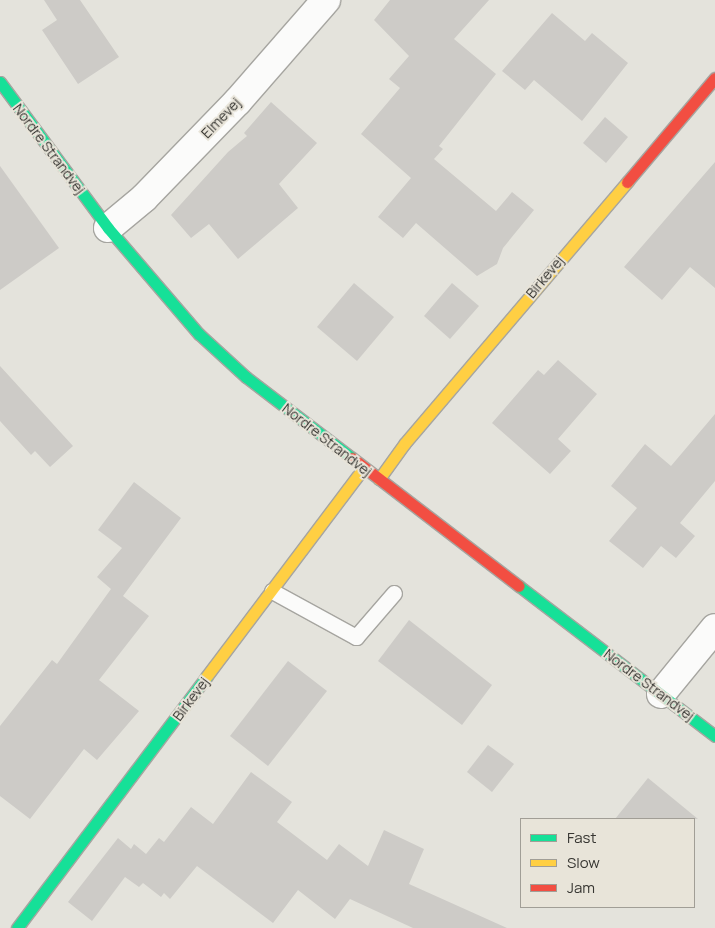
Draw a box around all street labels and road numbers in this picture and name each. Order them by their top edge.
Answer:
street label: Elmevej [198,94,244,142]
street label: Nordre Strandvej [10,100,88,198]
street label: Birkevej [522,252,568,302]
street label: Nordre Strandvej [279,400,375,480]
street label: Nordre Strandvej [600,646,698,724]
street label: Birkevej [169,674,213,724]

